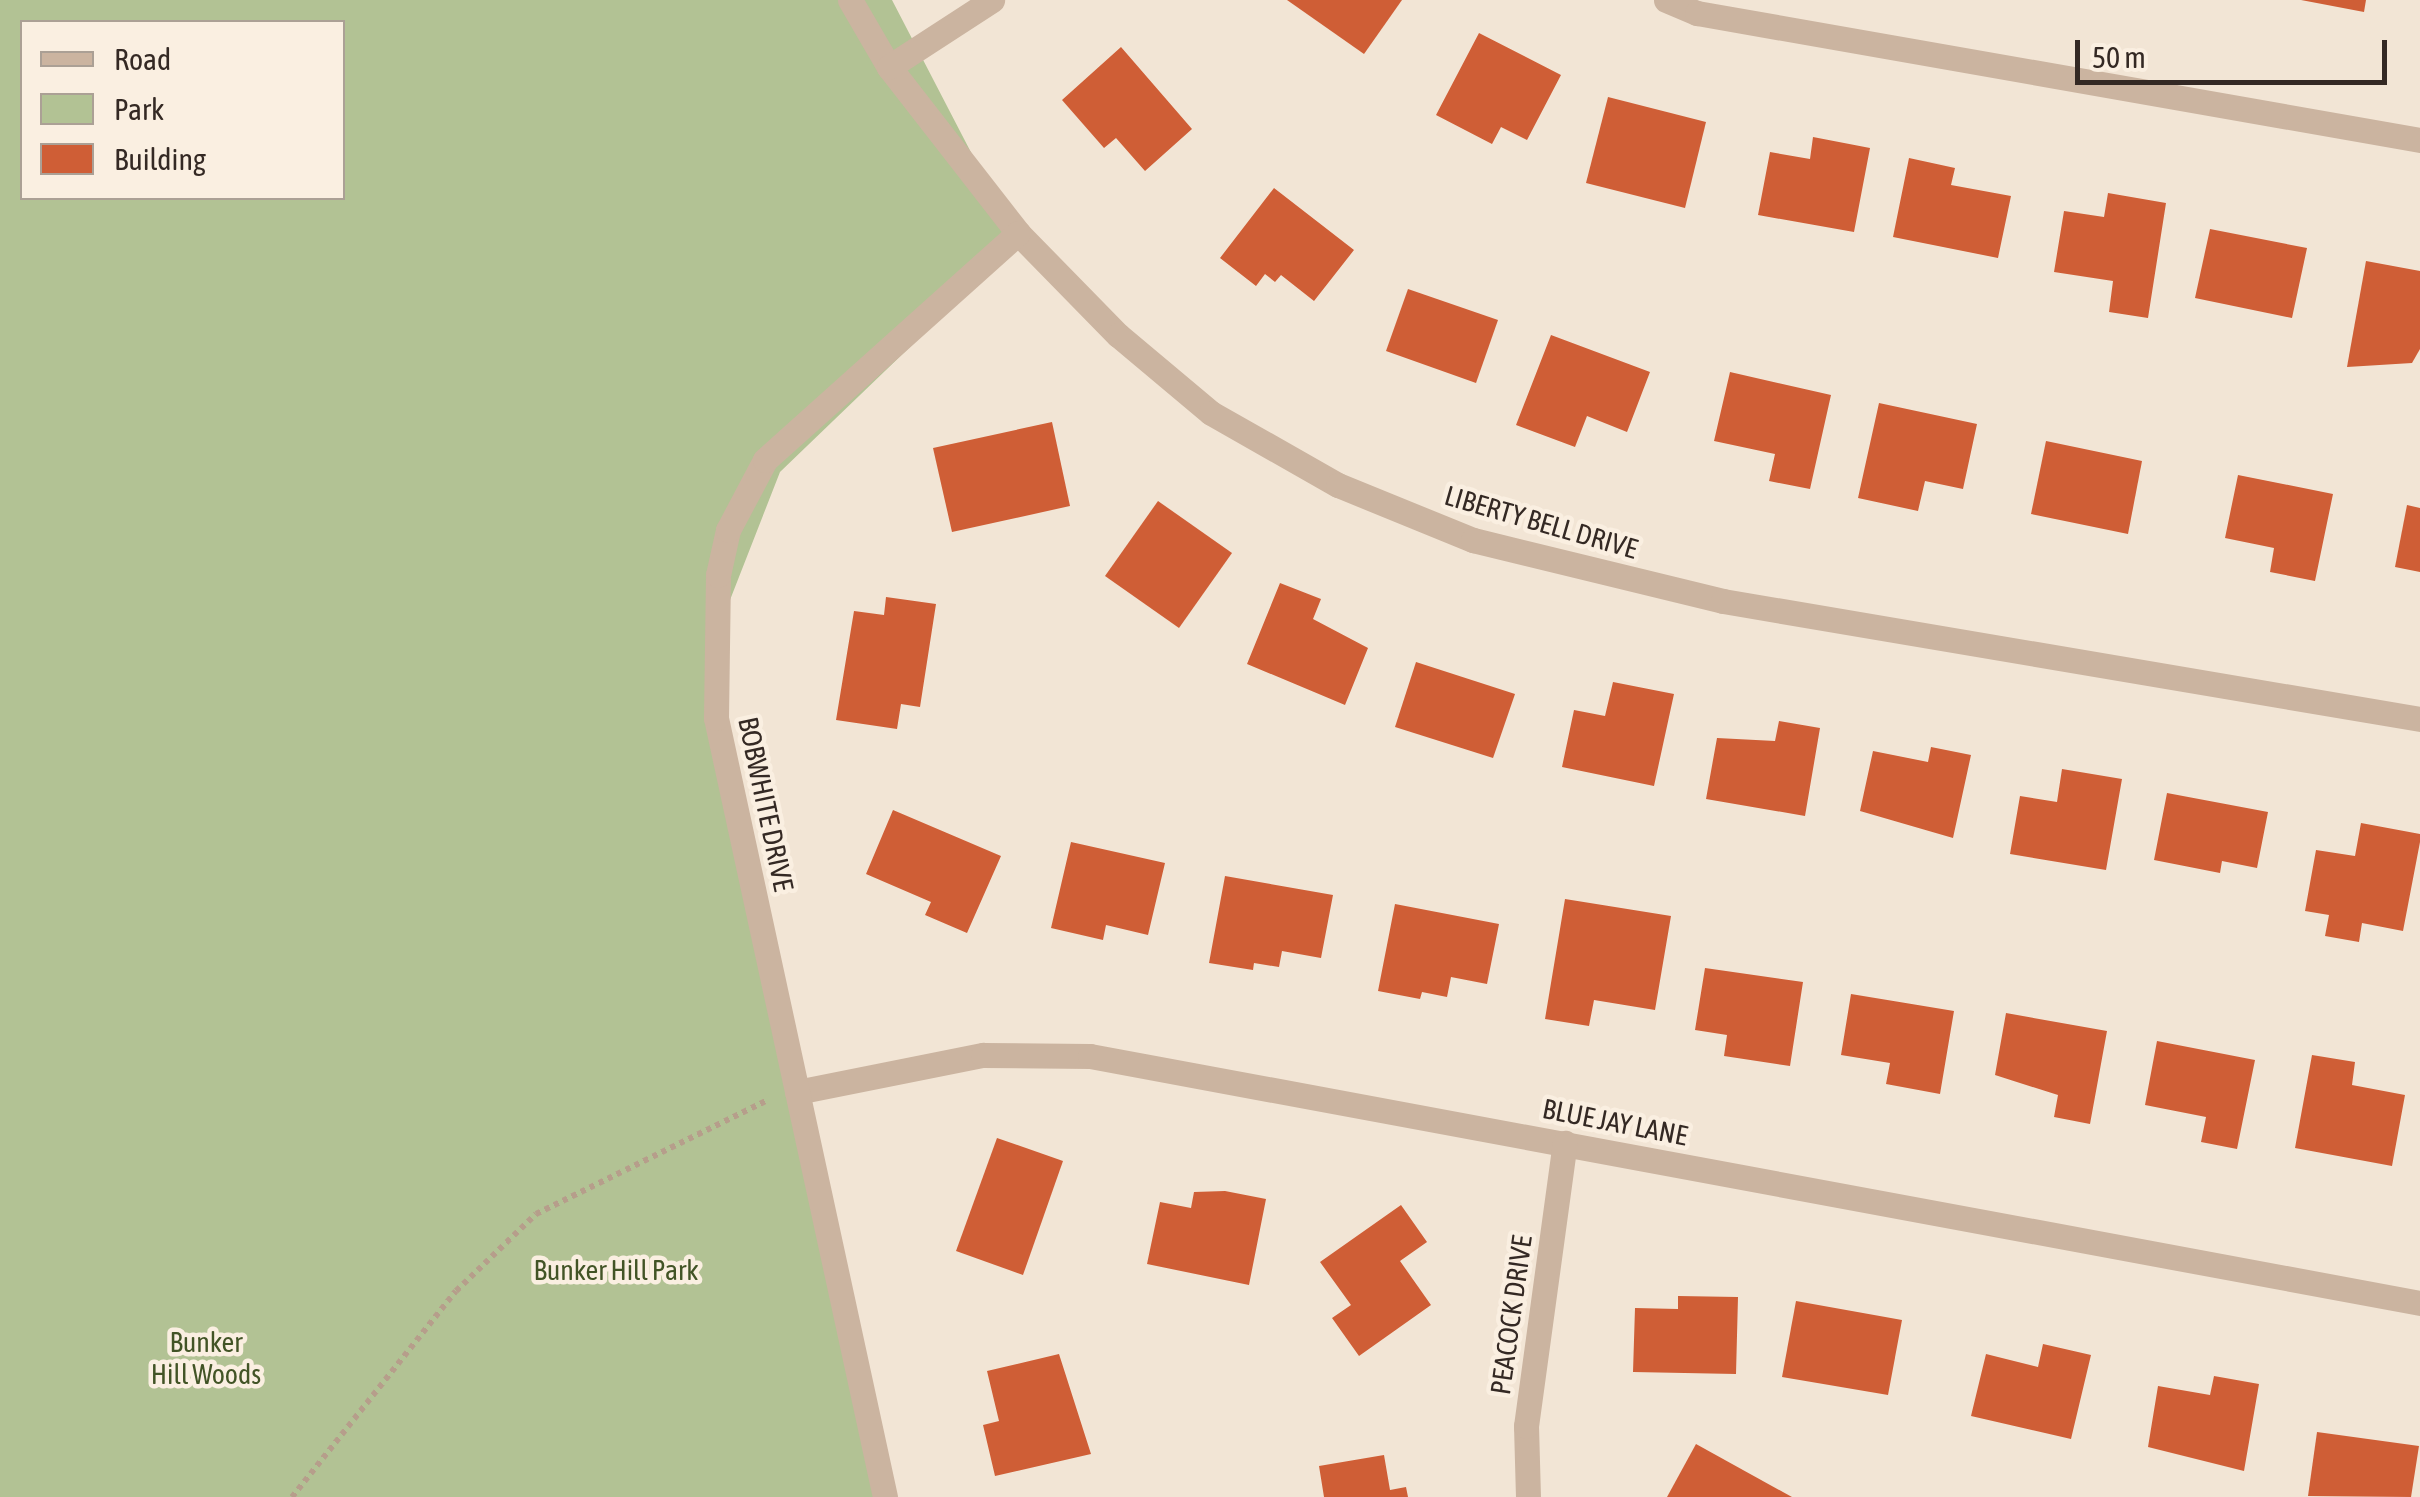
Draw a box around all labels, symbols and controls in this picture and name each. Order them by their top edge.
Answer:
legend [20,20,345,200]
scale bar [2080,20,2392,82]
text: 50 m [2092,40,2146,74]
text: Road [114,42,171,76]
text: Park [114,92,164,126]
text: Building [114,142,206,176]
street label: LIBERTY BELL DRIVE [1441,478,1641,566]
street label: BOBWHITE DRIVE [731,714,801,894]
street label: BLUE JAY LANE [1540,1091,1690,1153]
street label: PEACOCK DRIVE [1483,1233,1539,1397]
park label: Bunker Hill Park [533,1253,699,1287]
park label: Bunker Hill Woods [151,1325,261,1391]

